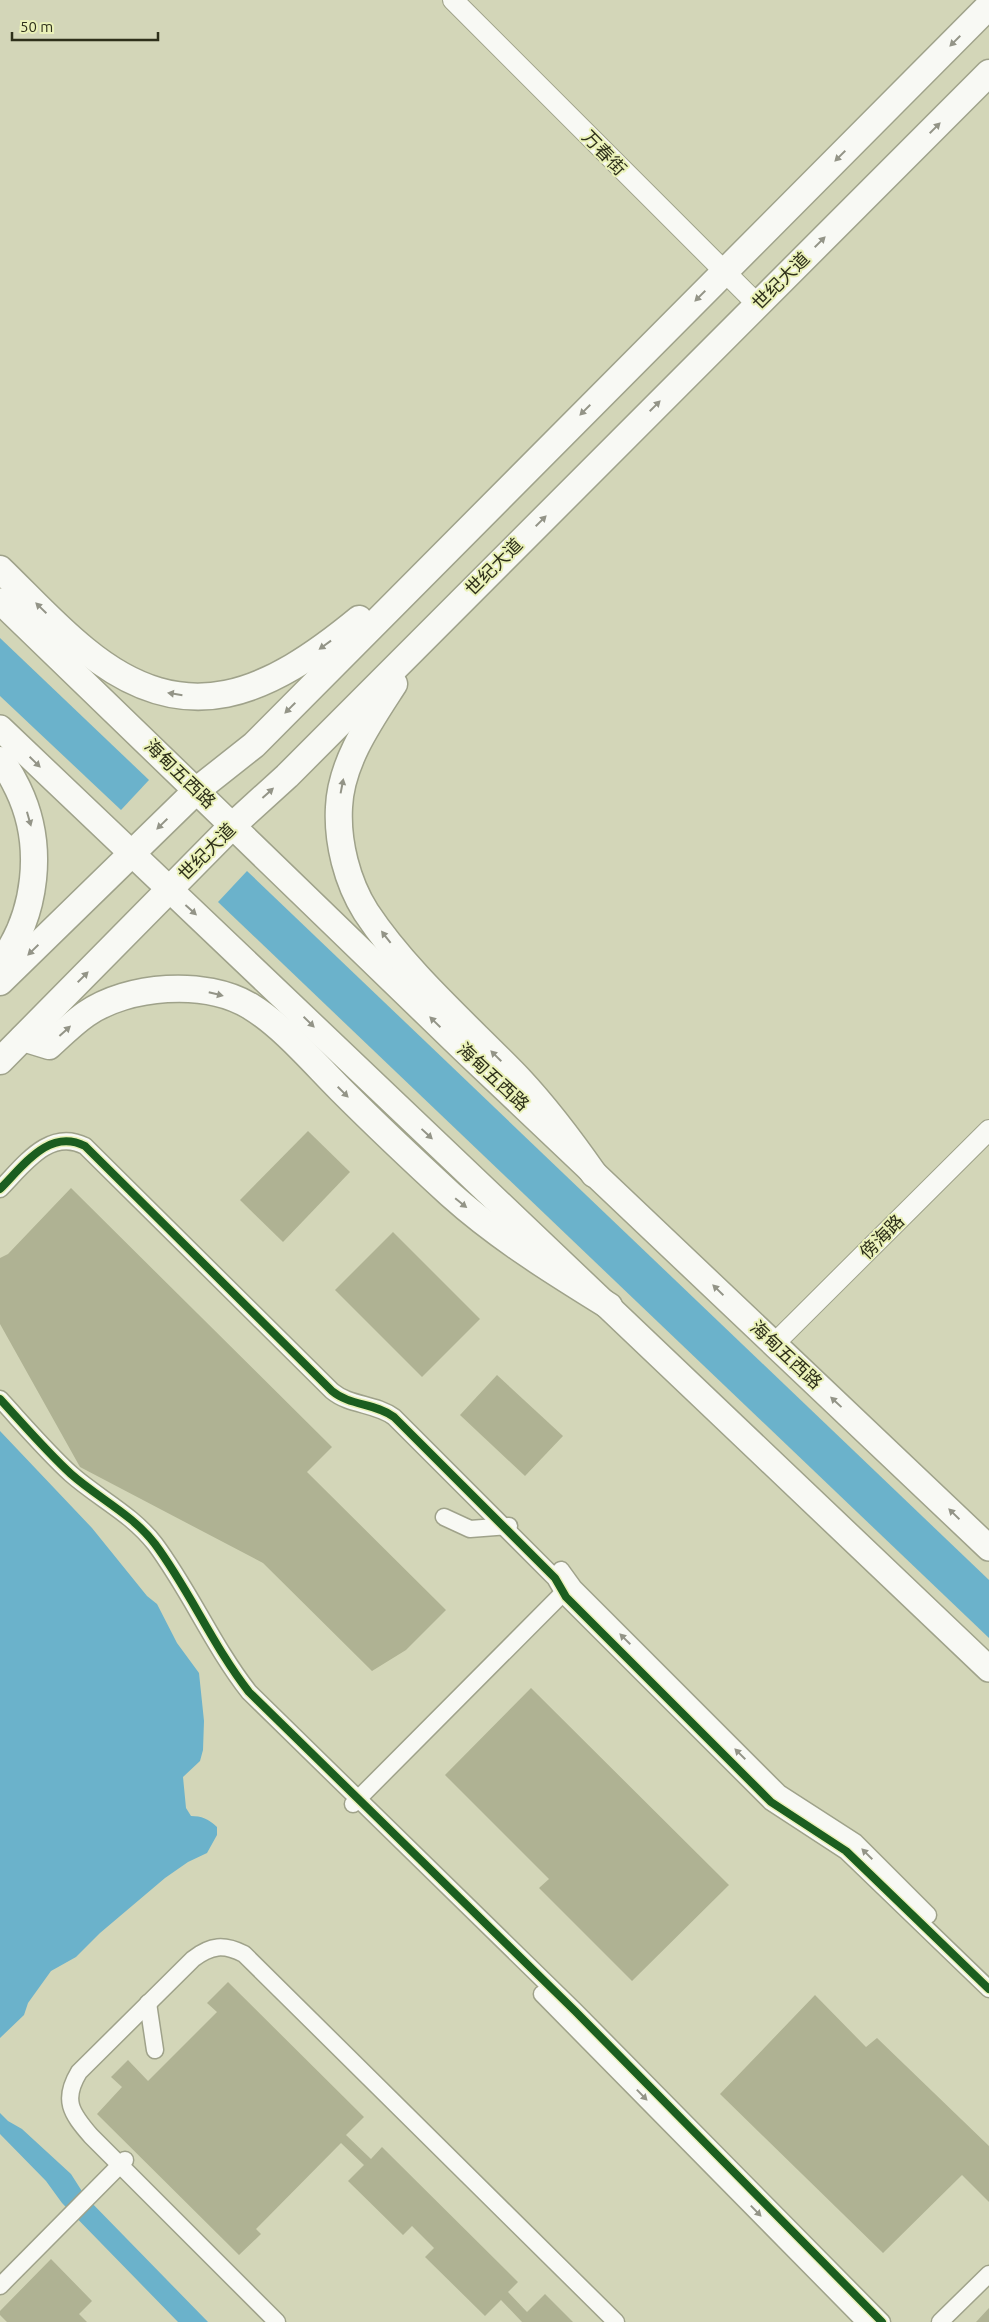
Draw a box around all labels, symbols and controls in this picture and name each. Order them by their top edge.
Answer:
scale bar [12,10,159,42]
text: 50 m [20,18,53,35]
one-way arrow [949,35,961,47]
one-way arrow [929,122,941,134]
street label: 万春街 [579,126,631,179]
one-way arrow [834,150,846,162]
one-way arrow [814,236,826,248]
street label: 世纪大道 [748,248,813,313]
one-way arrow [694,289,706,301]
one-way arrow [649,400,661,412]
one-way arrow [579,404,591,416]
one-way arrow [534,516,546,528]
street label: 世纪大道 [461,534,526,599]
one-way arrow [35,602,47,614]
one-way arrow [319,640,332,651]
one-way arrow [167,690,183,698]
one-way arrow [285,702,297,714]
street label: 海甸五西路 [141,735,220,812]
one-way arrow [29,756,41,768]
one-way arrow [339,778,347,794]
one-way arrow [262,787,274,799]
one-way arrow [26,811,34,826]
one-way arrow [156,818,168,830]
street label: 世纪大道 [174,819,239,884]
one-way arrow [184,904,196,916]
one-way arrow [381,930,391,944]
one-way arrow [27,944,39,956]
one-way arrow [77,971,89,983]
one-way arrow [209,990,224,998]
one-way arrow [303,1016,315,1028]
one-way arrow [430,1016,442,1028]
one-way arrow [59,1026,72,1037]
street label: 海甸五西路 [454,1038,533,1114]
one-way arrow [490,1050,502,1062]
one-way arrow [336,1086,348,1098]
one-way arrow [421,1128,433,1140]
one-way arrow [454,1197,467,1208]
street label: 傍海路 [855,1210,907,1262]
one-way arrow [712,1284,724,1296]
street label: 海甸五西路 [747,1316,826,1392]
one-way arrow [830,1396,842,1408]
one-way arrow [948,1508,960,1520]
one-way arrow [619,1633,631,1645]
one-way arrow [734,1748,746,1760]
one-way arrow [861,1848,873,1860]
one-way arrow [636,2088,648,2100]
one-way arrow [750,2204,762,2216]

